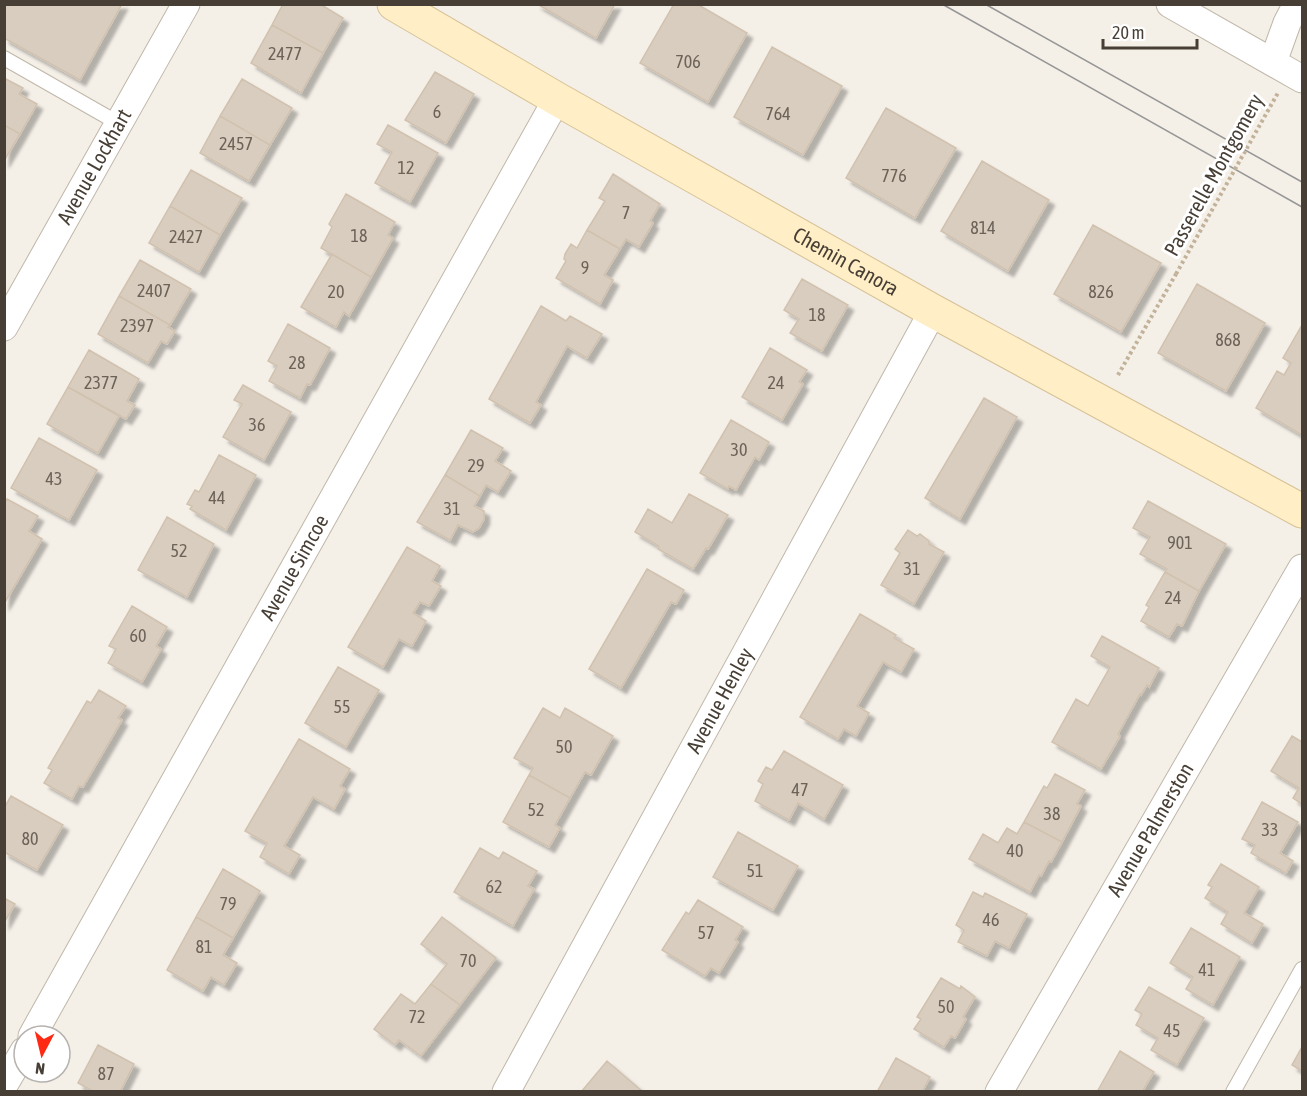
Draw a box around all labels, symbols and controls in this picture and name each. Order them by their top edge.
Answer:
scale bar [1103,12,1198,50]
text: 20 m [1112,22,1144,43]
house number: 2477 [268,43,302,64]
house number: 706 [675,51,701,72]
street label: Passerelle Montgomery [1159,89,1268,260]
house number: 6 [433,101,441,122]
house number: 764 [765,103,791,124]
street label: Avenue Lockhart [52,104,135,228]
house number: 2457 [219,133,253,154]
house number: 12 [398,157,414,178]
house number: 776 [881,165,907,186]
house number: 7 [622,202,630,223]
house number: 814 [970,217,996,238]
street label: Chemin Canora [789,222,903,300]
house number: 18 [351,225,367,246]
house number: 2427 [169,226,203,247]
house number: 9 [581,257,589,278]
house number: 2407 [137,280,171,301]
house number: 20 [328,281,344,302]
house number: 826 [1088,281,1114,302]
house number: 18 [809,304,825,325]
house number: 2397 [120,315,154,336]
house number: 868 [1215,329,1241,350]
house number: 28 [289,352,305,373]
house number: 2377 [84,372,118,393]
house number: 24 [768,372,784,393]
house number: 36 [249,414,265,435]
house number: 30 [731,439,747,460]
house number: 29 [468,455,484,476]
house number: 43 [46,468,62,489]
house number: 44 [209,487,225,508]
house number: 31 [444,498,460,519]
street label: Avenue Simcoe [255,510,333,624]
house number: 901 [1167,532,1193,553]
house number: 52 [171,540,187,561]
house number: 31 [904,558,920,579]
house number: 24 [1165,587,1181,608]
house number: 60 [130,625,146,646]
street label: Avenue Henley [681,643,758,757]
house number: 55 [334,696,350,717]
house number: 50 [556,736,572,757]
street label: Avenue Palmerston [1102,758,1198,900]
house number: 47 [792,779,808,800]
house number: 52 [528,799,544,820]
house number: 38 [1044,803,1060,824]
house number: 33 [1262,819,1278,840]
house number: 80 [22,828,38,849]
house number: 40 [1007,840,1023,861]
house number: 51 [747,860,763,881]
house number: 62 [486,876,502,897]
house number: 79 [220,893,236,914]
house number: 46 [983,909,999,930]
house number: 57 [698,922,714,943]
house number: 81 [196,936,212,957]
house number: 70 [460,950,476,971]
house number: 41 [1199,959,1215,980]
house number: 50 [938,996,954,1017]
house number: 72 [409,1006,425,1027]
house number: 45 [1164,1020,1180,1041]
north arrow [12,1024,72,1084]
text: N [34,1059,46,1078]
house number: 87 [98,1063,114,1084]

